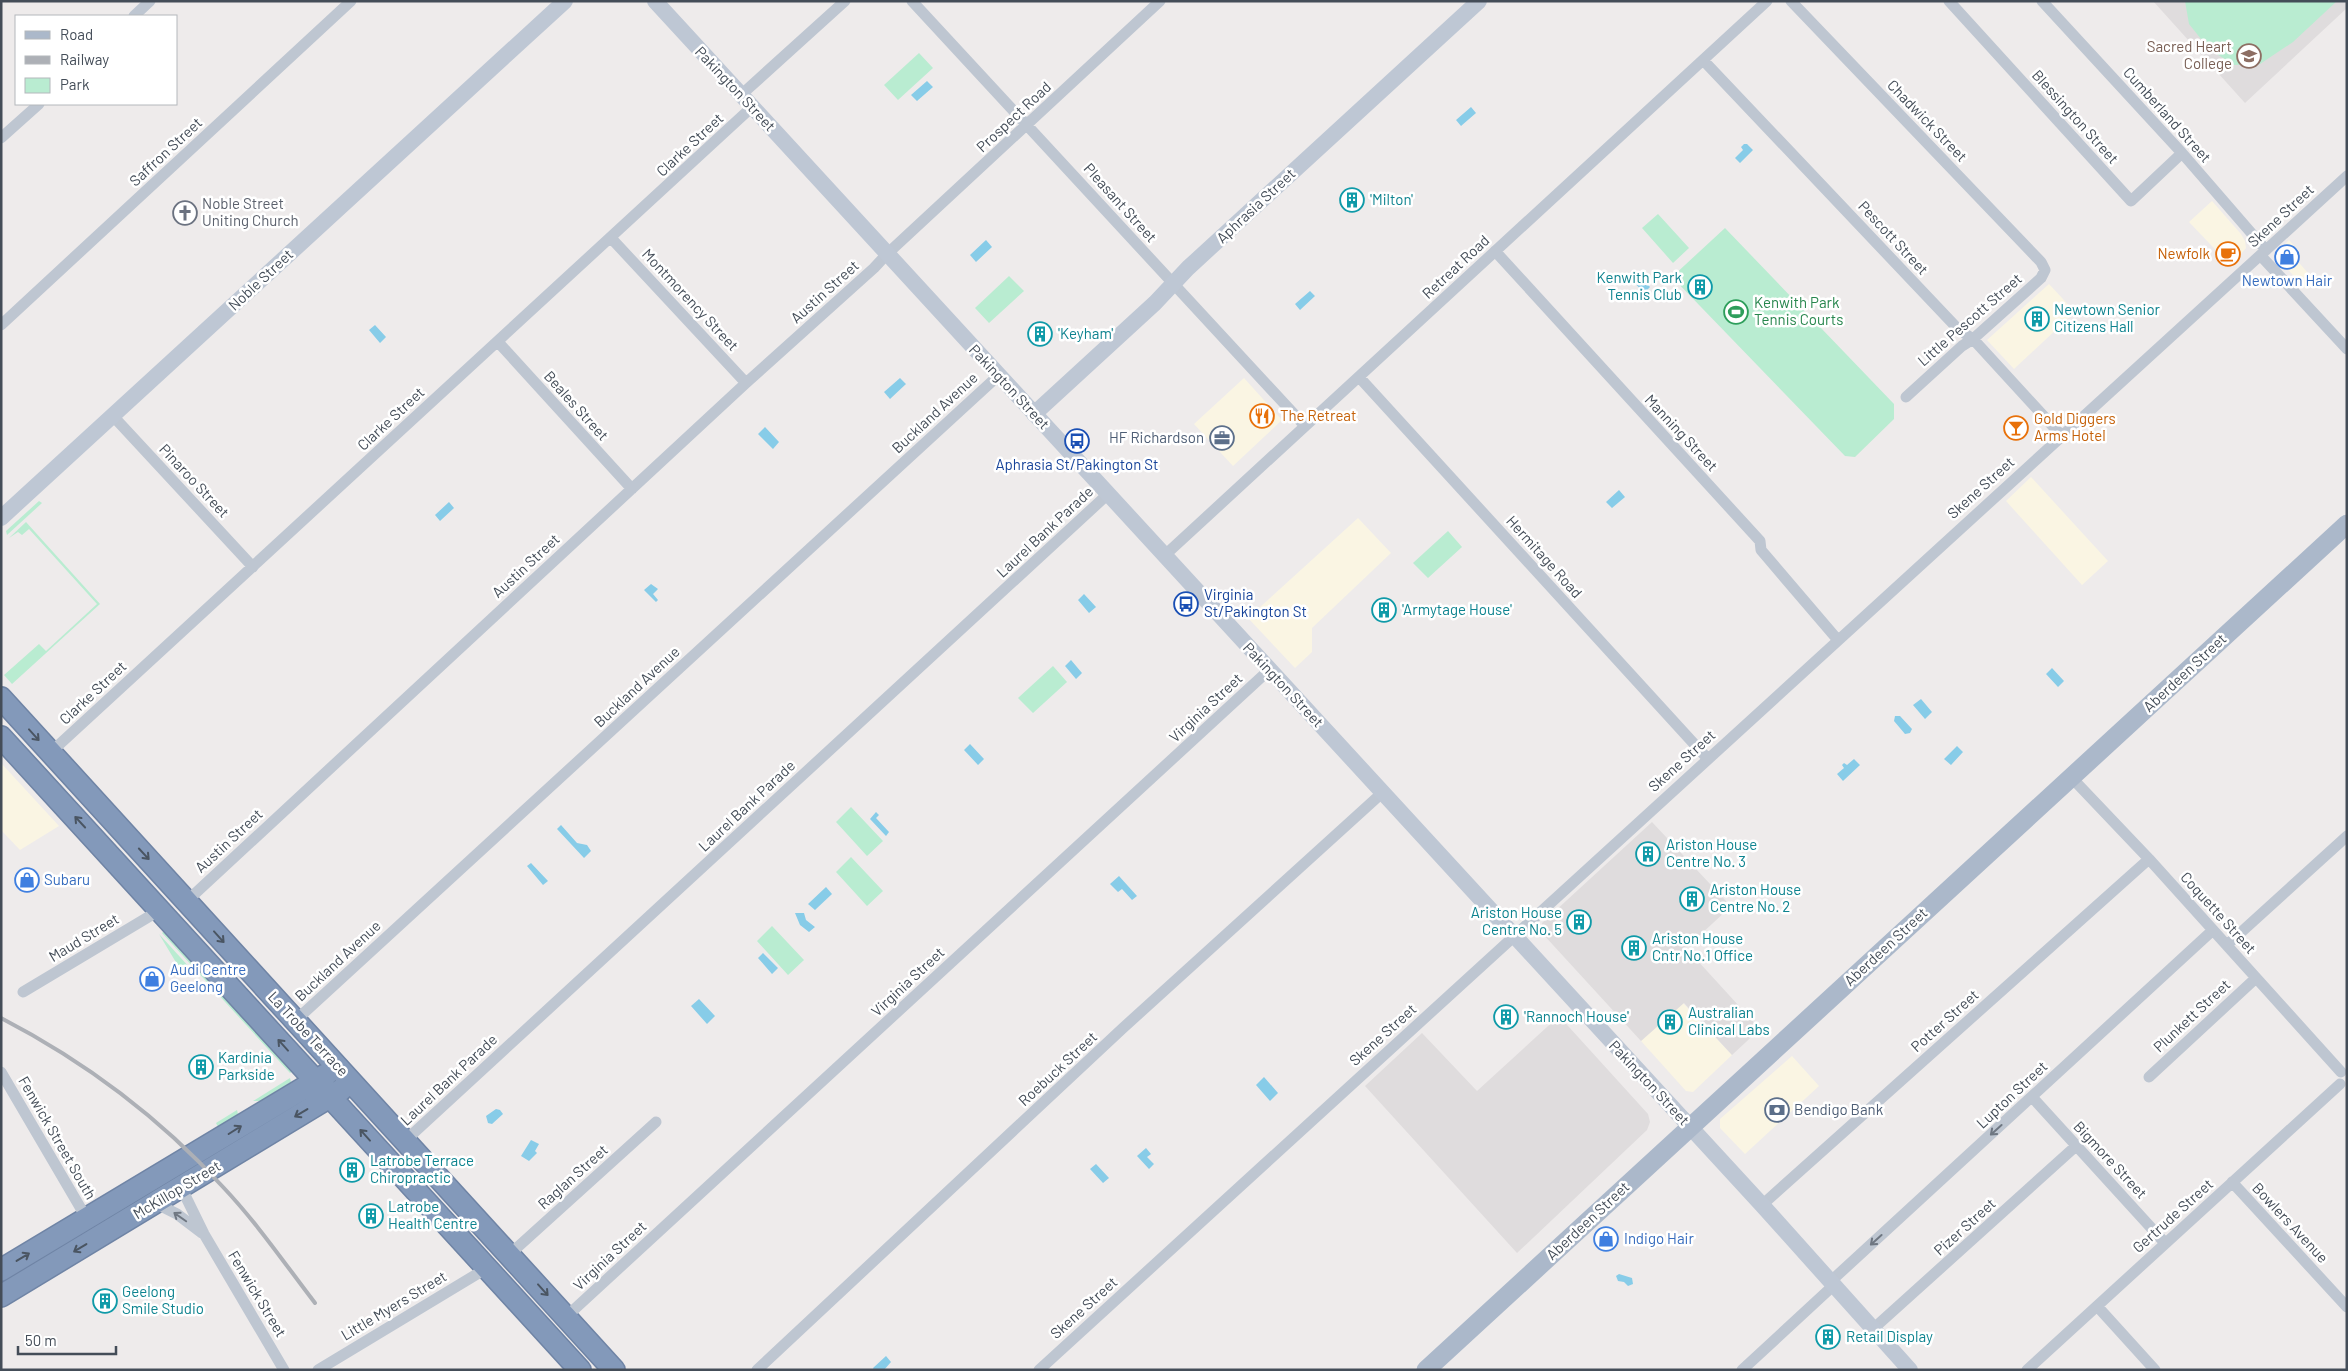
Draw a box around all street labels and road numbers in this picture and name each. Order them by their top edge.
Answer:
street label: Pakington Street [692,42,780,134]
street label: Cumberland Street [2120,63,2215,166]
street label: Blessington Street [2029,66,2123,167]
street label: Chadwick Street [1884,76,1971,165]
street label: Prospect Road [972,77,1054,155]
street label: Clarke Street [652,109,726,180]
street label: Saffron Street [125,113,205,189]
street label: Pleasant Street [1080,159,1161,246]
street label: Aphrasia Street [1212,164,1298,246]
street label: Skene Street [2243,180,2317,250]
street label: Pescott Street [1855,197,1933,278]
street label: Retreat Road [1418,231,1493,302]
street label: Noble Street [224,245,296,314]
street label: Montmorency Street [639,245,743,354]
street label: Austin Street [786,256,862,327]
street label: Little Pescott Street [1914,269,2025,369]
street label: Pakington Street [966,340,1054,432]
street label: Beales Street [541,367,613,444]
street label: Buckland Avenue [888,368,981,457]
street label: Clarke Street [353,383,427,454]
street label: Manning Street [1642,390,1722,474]
street label: Pinaroo Street [156,440,233,521]
street label: Skene Street [1943,452,2018,522]
street label: Laurel Bank Parade [992,482,1096,581]
street label: Hermitage Road [1503,511,1586,601]
street label: Austin Street [488,529,563,601]
street label: Aberdeen Street [2139,629,2230,715]
street label: Pakington Street [1240,638,1328,730]
street label: Buckland Avenue [590,642,683,731]
street label: Clarke Street [55,657,129,728]
street label: Virginia Street [1165,669,1246,746]
street label: Skene Street [1644,725,1719,795]
street label: Laurel Bank Parade [694,756,798,855]
street label: Austin Street [191,804,266,876]
street label: Coquette Street [2177,868,2260,957]
street label: Aberdeen Street [1840,903,1931,989]
street label: Maud Street [45,909,122,965]
street label: Buckland Avenue [291,916,384,1005]
street label: Virginia Street [867,943,948,1020]
street label: Plunkett Street [2149,975,2233,1055]
street label: Potter Street [1907,985,1982,1055]
street label: La Trobe Terrace [265,987,353,1079]
street label: Skene Street [1345,999,1420,1069]
street label: Roebuck Street [1014,1027,1100,1109]
street label: Laurel Bank Parade [396,1030,500,1129]
street label: Pakington Street [1606,1036,1694,1128]
street label: Lupton Street [1972,1057,2050,1132]
street label: Fenwick Street South [15,1073,100,1202]
street label: Bigmore Street [2070,1117,2151,1202]
street label: Raglan Street [534,1140,611,1212]
street label: McKillop Street [129,1156,223,1222]
street label: Gertrude Street [2128,1174,2216,1256]
street label: Aberdeen Street [1542,1177,1633,1263]
street label: Bowlers Avenue [2249,1179,2332,1266]
street label: Pizer Street [1930,1194,1999,1259]
street label: Virginia Street [569,1217,650,1294]
street label: Fenwick Street [225,1247,291,1340]
street label: Little Myers Street [338,1267,449,1344]
street label: Skene Street [1046,1272,1121,1342]

